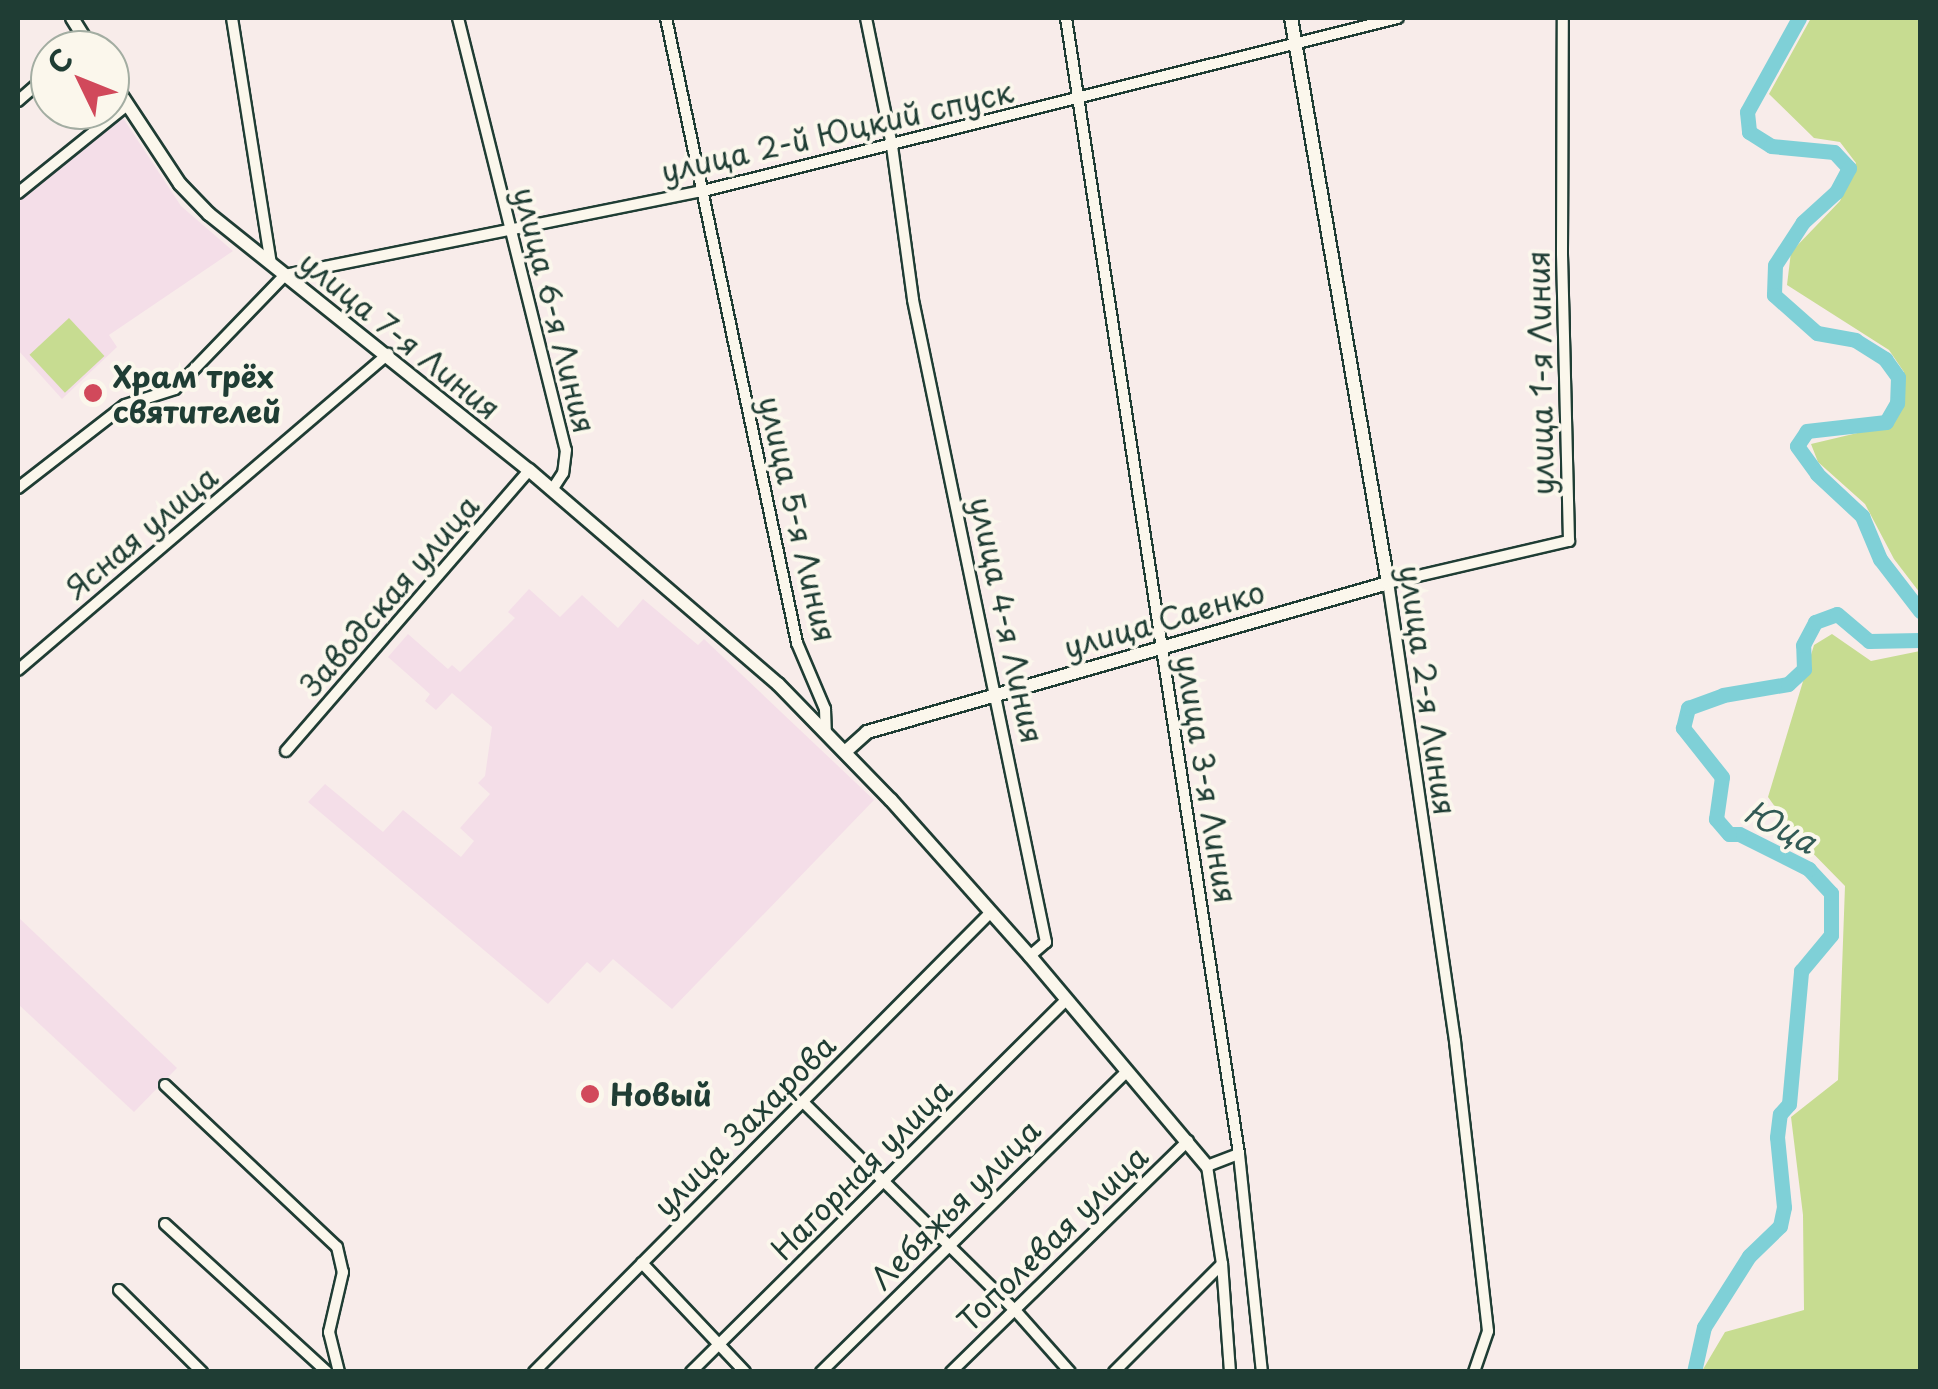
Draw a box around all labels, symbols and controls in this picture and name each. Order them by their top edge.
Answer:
north arrow [30,30,130,130]
text: С [36,38,82,83]
street label: улица 2-й Юцкий спуск [656,73,1018,189]
street label: улица 6-я Линия [507,183,603,437]
street label: улица 7-я Линия [292,243,508,427]
street label: улица 1-я Линия [1520,250,1560,496]
place label: Храм трёх святителей [113,358,281,428]
marker: Храм трёх святителей [82,382,104,404]
street label: улица 5-я Линия [752,392,844,646]
street label: Ясная улица [57,457,225,607]
street label: Заводская улица [292,487,486,703]
street label: улица 4-я Линия [963,493,1051,747]
street label: улица 2-я Линия [1393,562,1463,818]
street label: улица Саенко [1059,573,1269,665]
street label: улица 3-я Линия [1169,652,1245,906]
water label: Юца [1739,791,1823,861]
street label: улица Захарова [646,1027,842,1223]
street label: Нагорная улица [763,1071,959,1267]
place label: Новый [610,1076,712,1112]
marker: Новый [579,1083,601,1105]
street label: Лебяжья улица [861,1110,1049,1298]
street label: Тополевая улица [949,1138,1155,1338]

